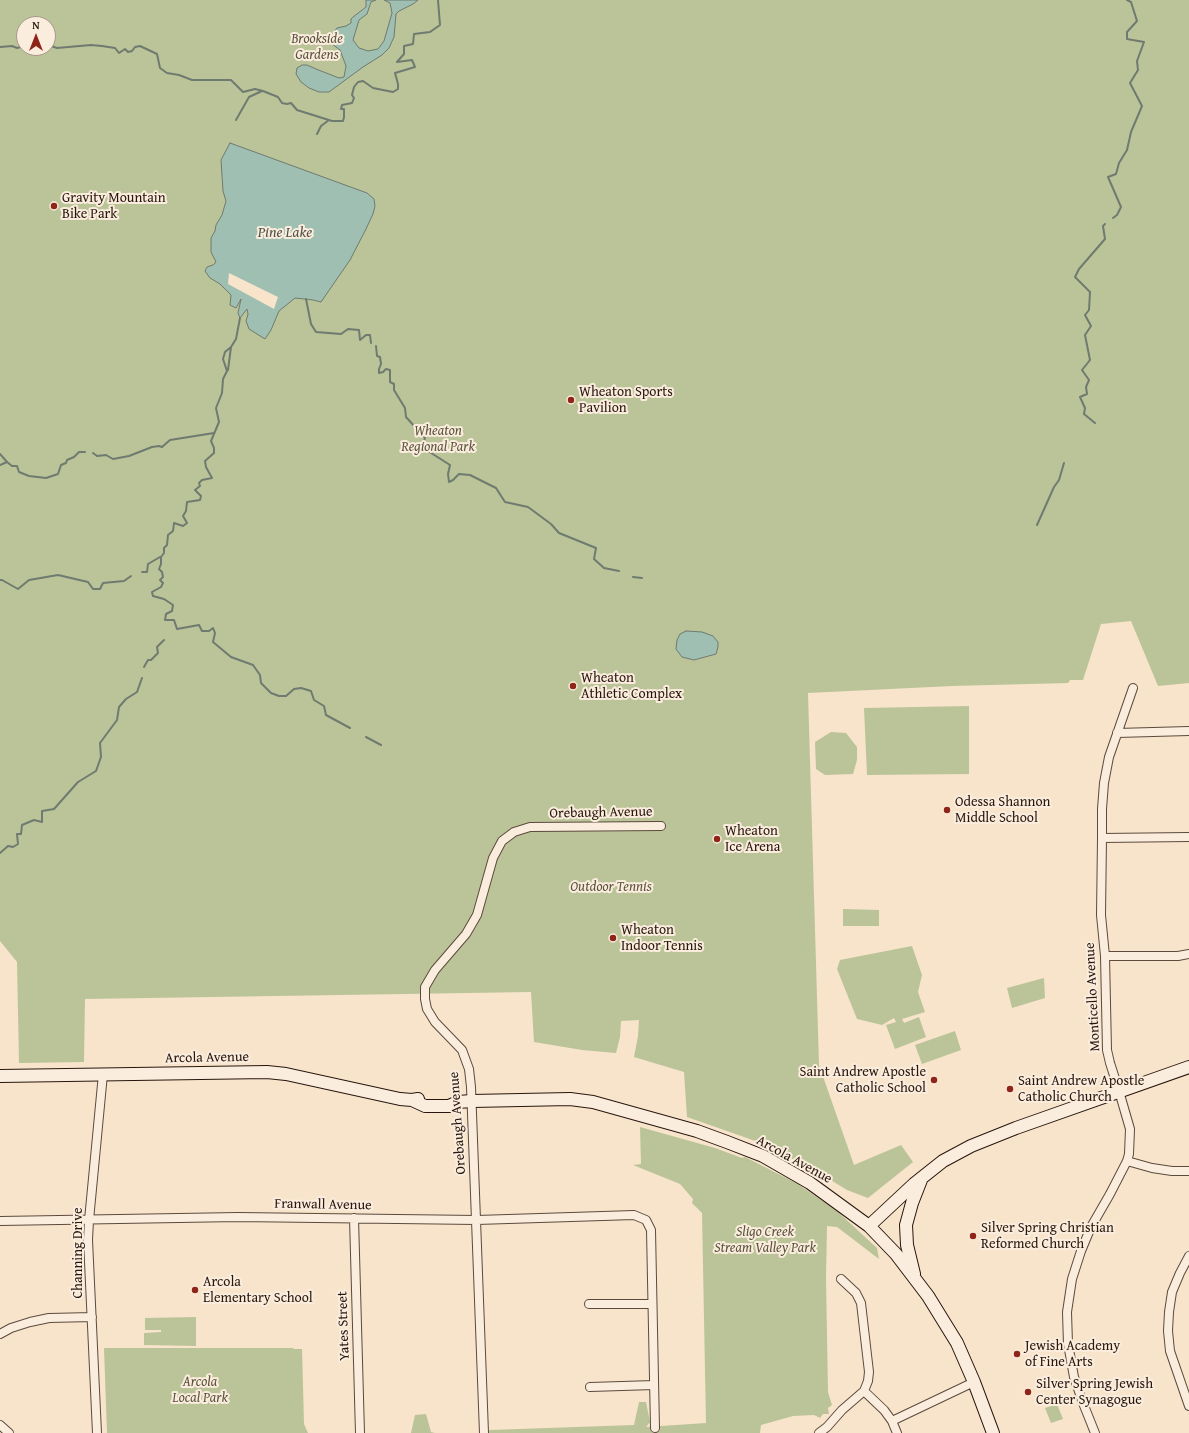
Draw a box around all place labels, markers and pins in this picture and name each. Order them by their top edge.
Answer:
place label: Gravity Mountain Bike Park [62,190,166,222]
marker: Gravity Mountain Bike Park [49,201,59,211]
place label: Wheaton Sports Pavilion [579,384,673,416]
marker: Wheaton Sports Pavilion [566,395,576,405]
place label: Wheaton Athletic Complex [581,670,682,702]
marker: Wheaton Athletic Complex [568,681,578,691]
place label: Odessa Shannon Middle School [955,794,1050,826]
marker: Odessa Shannon Middle School [942,805,952,815]
place label: Wheaton Ice Arena [725,823,780,856]
marker: Wheaton Ice Arena [712,834,722,844]
place label: Wheaton Indoor Tennis [621,922,703,954]
marker: Wheaton Indoor Tennis [608,933,618,943]
place label: Saint Andrew Apostle Catholic School [800,1064,926,1096]
place label: Saint Andrew Apostle Catholic Church [1018,1073,1144,1106]
marker: Saint Andrew Apostle Catholic School [929,1075,939,1085]
marker: Saint Andrew Apostle Catholic Church [1005,1084,1015,1094]
place label: Silver Spring Christian Reformed Church [981,1220,1114,1252]
marker: Silver Spring Christian Reformed Church [968,1231,978,1241]
place label: Arcola Elementary School [203,1274,313,1306]
marker: Arcola Elementary School [190,1285,200,1295]
place label: Jewish Academy of Fine Arts [1025,1338,1120,1370]
marker: Jewish Academy of Fine Arts [1012,1349,1022,1359]
place label: Silver Spring Jewish Center Synagogue [1036,1376,1153,1408]
marker: Silver Spring Jewish Center Synagogue [1023,1387,1033,1397]

